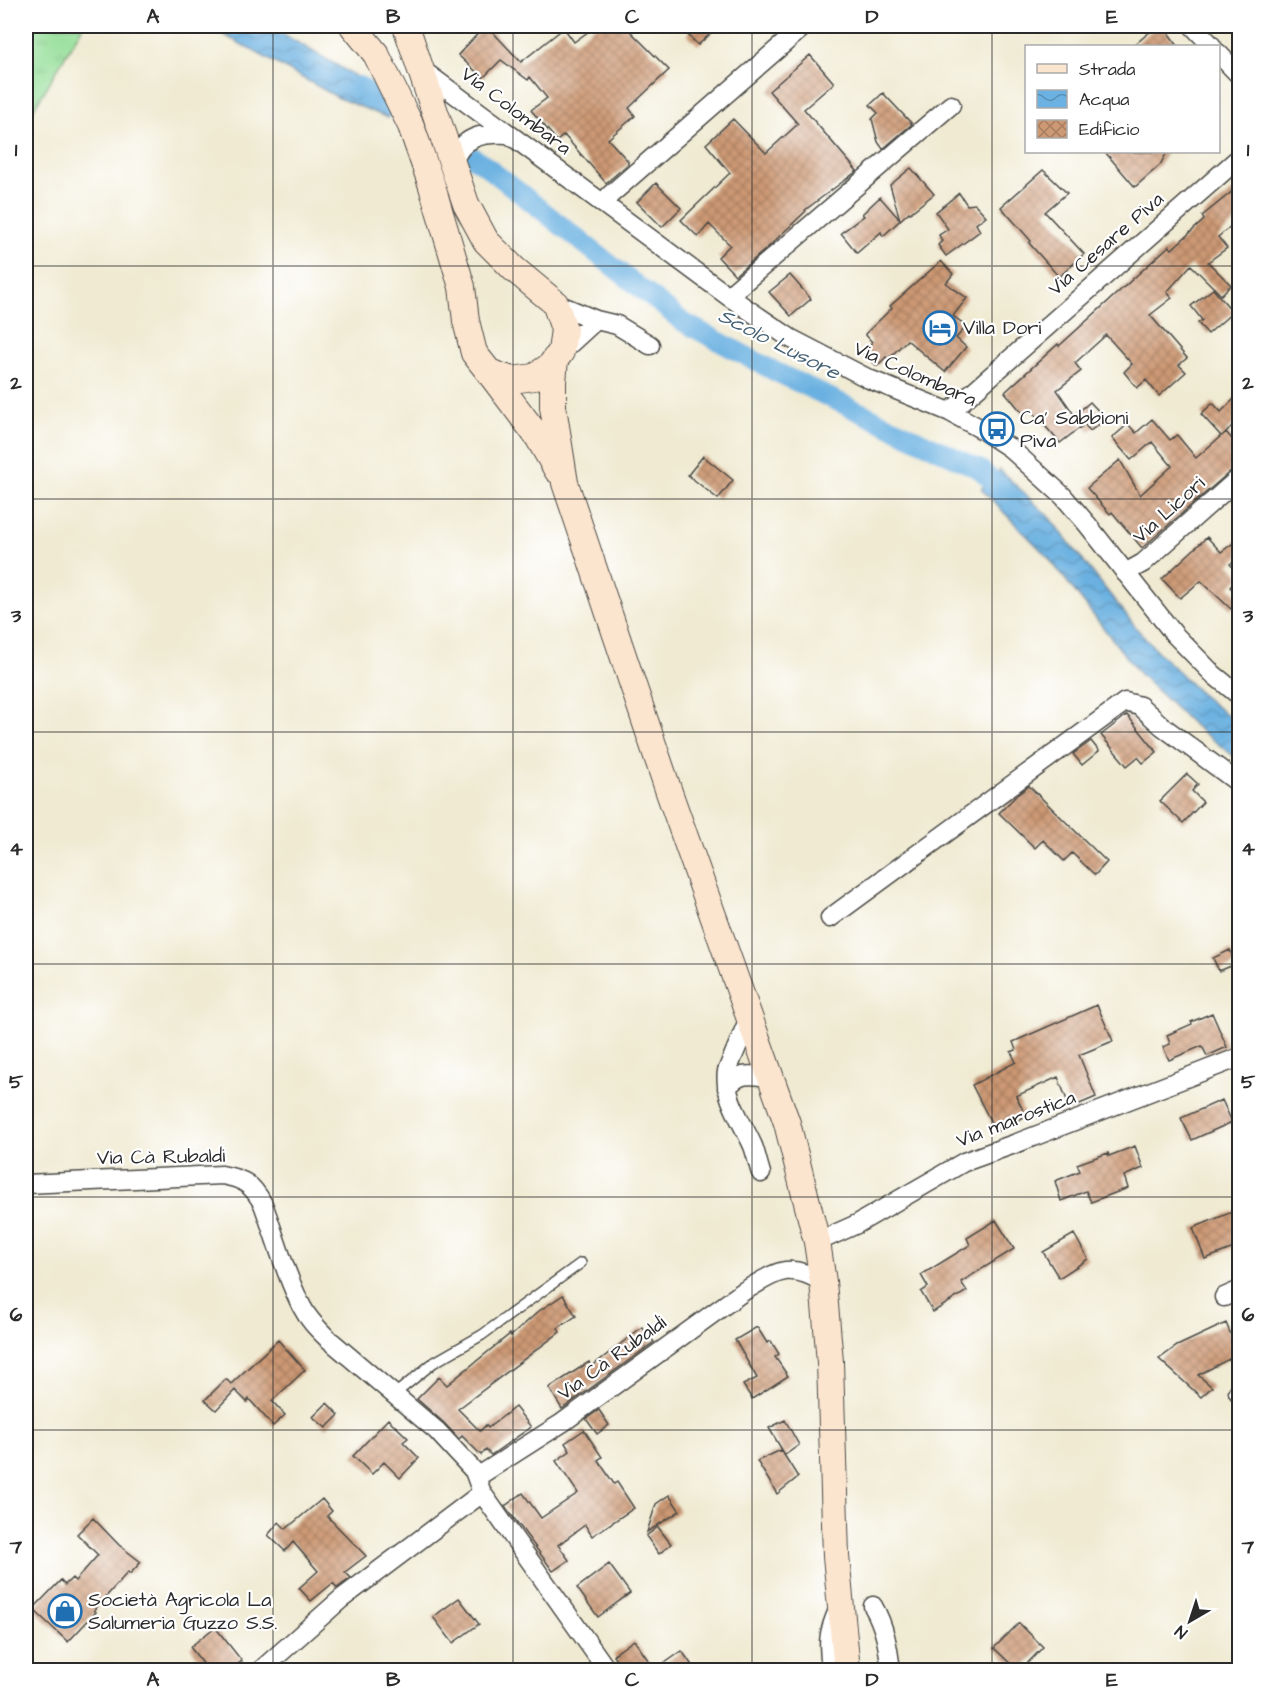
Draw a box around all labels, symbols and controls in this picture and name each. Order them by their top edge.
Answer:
text: A [147,3,160,31]
text: B [386,3,401,31]
text: C [625,3,640,31]
text: D [866,3,879,31]
text: E [1106,3,1118,31]
legend [1025,45,1220,153]
text: Strada [1079,57,1135,82]
street label: Via Colombara [455,60,577,162]
text: Acqua [1079,87,1129,112]
text: Edificio [1079,117,1139,142]
text: 1 [15,136,18,164]
text: 1 [1247,136,1250,164]
street label: Via Cesare Piva [1042,186,1170,302]
water label: Scolo Lusore [713,301,846,388]
hotel icon: Villa Dori [922,310,958,346]
place label: Villa Dori [963,314,1041,342]
street label: Via Colombara [849,334,981,414]
text: 2 [9,369,22,397]
text: 2 [1241,369,1254,397]
place label: Ca' Sabbioni Piva [1020,404,1128,455]
bus stop icon: Ca' Sabbioni Piva [979,411,1015,447]
street label: Via Licori [1127,470,1211,550]
text: 3 [10,602,22,630]
text: 3 [1242,602,1254,630]
text: 4 [9,835,23,863]
text: 4 [1241,835,1255,863]
text: 5 [9,1068,24,1096]
text: 5 [1241,1068,1256,1096]
street label: Via marostica [952,1083,1080,1155]
street label: Via Cà Rubaldi [97,1142,225,1172]
text: 6 [10,1301,23,1329]
text: 6 [1242,1301,1255,1329]
street label: Via Cà Rubaldi [552,1309,672,1407]
text: 7 [9,1533,23,1561]
text: 7 [1241,1533,1255,1561]
place label: Società Agricola La Salumeria Guzzo S.S. [88,1586,278,1637]
north arrow [1160,1591,1220,1651]
shop icon: Società Agricola La Salumeria Guzzo S.S. [47,1593,83,1629]
text: N [1170,1620,1192,1644]
text: A [147,1666,160,1694]
text: B [386,1666,401,1694]
text: C [625,1666,640,1694]
text: D [866,1666,879,1694]
text: E [1106,1666,1118,1694]

